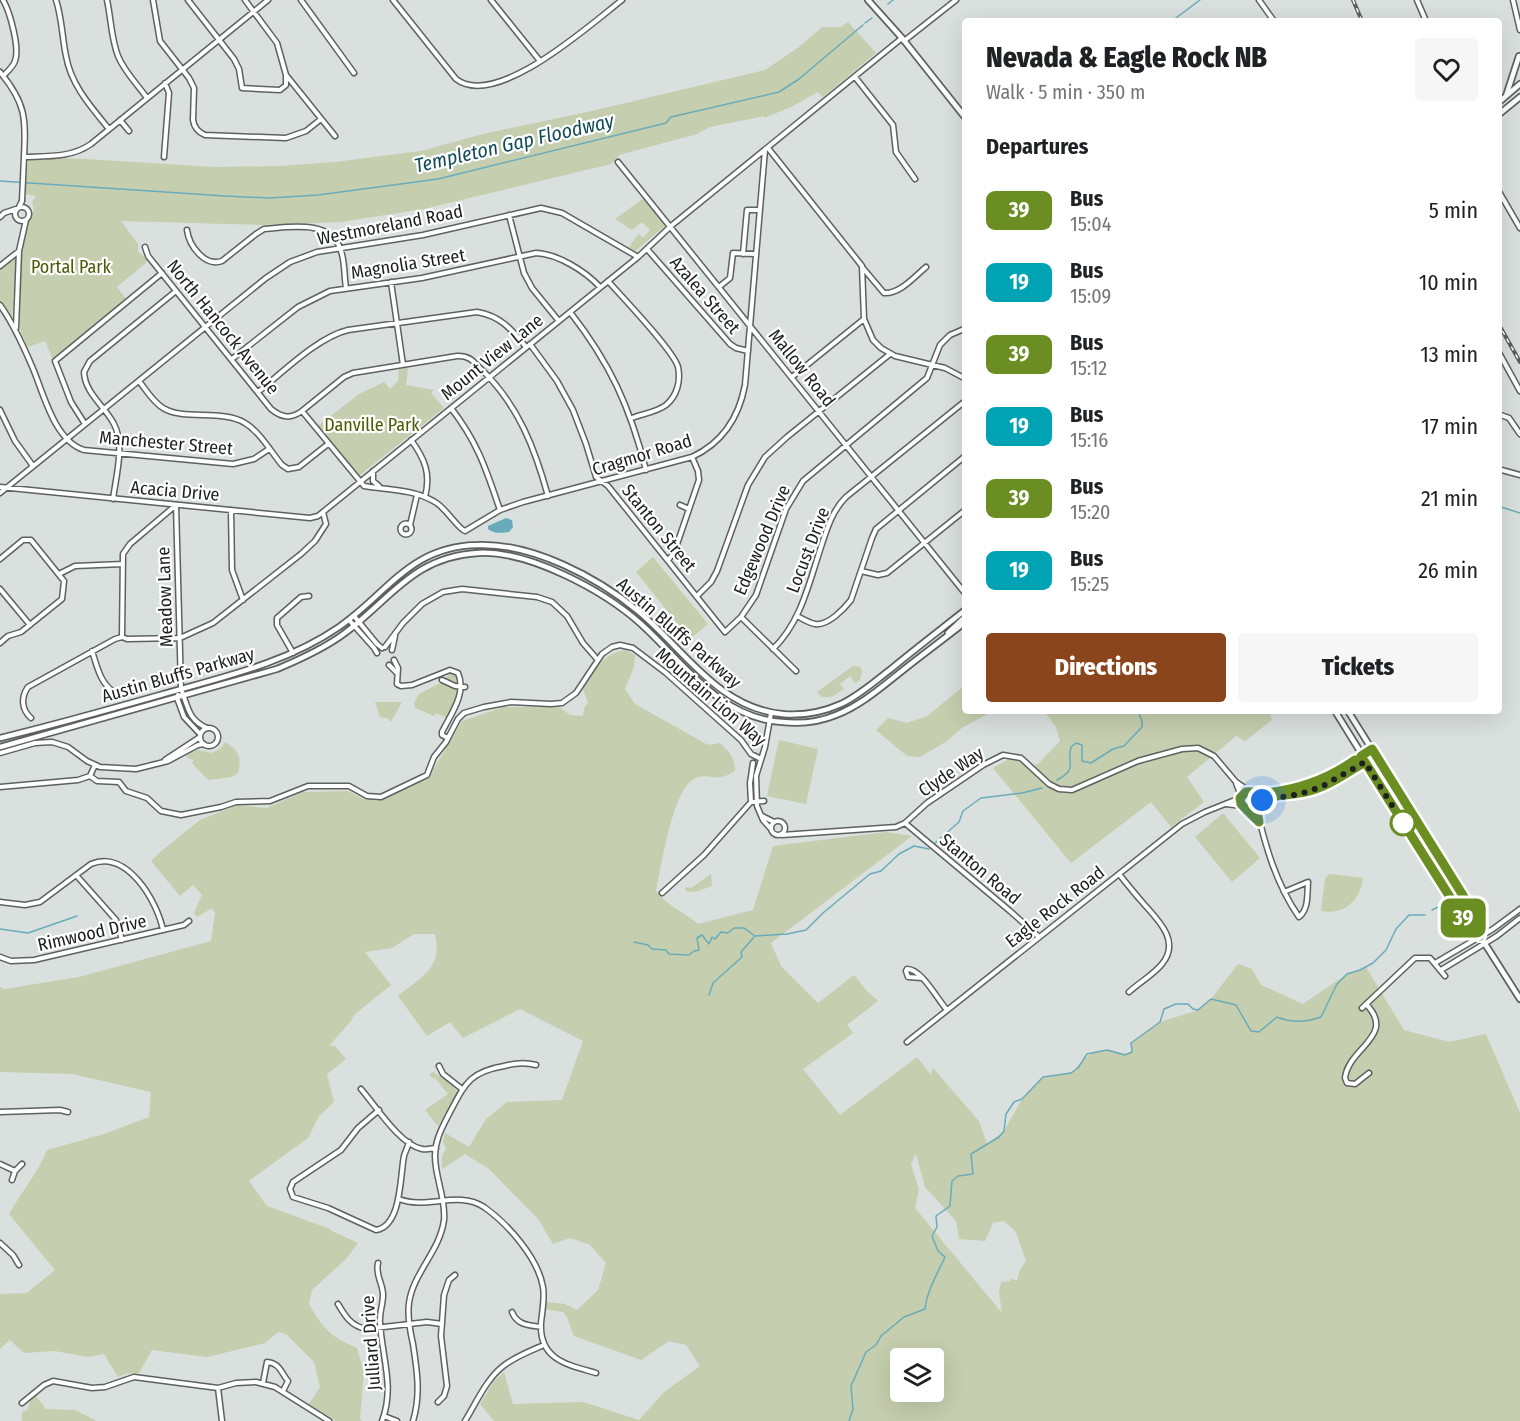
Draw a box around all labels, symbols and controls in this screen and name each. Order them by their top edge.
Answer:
button: heart [1415,38,1478,101]
text: Nevada & Eagle Rock NB [986,41,1267,74]
text: Walk · 5 min · 350 m [986,80,1145,104]
water label: Templeton Gap Floodway [412,108,617,178]
text: Departures [986,133,1088,160]
text: Bus [1070,185,1103,212]
text: 39 [1009,197,1029,223]
text: 5 min [1429,197,1478,224]
street label: Westmoreland Road [315,200,465,250]
text: 15:04 [1070,212,1111,236]
street label: Magnolia Street [349,244,467,284]
street label: Azalea Street [665,252,745,338]
street label: North Hancock Avenue [162,255,284,399]
park label: Portal Park [31,256,112,278]
text: Bus [1070,257,1103,284]
text: 19 [1009,269,1029,295]
text: 10 min [1419,269,1478,296]
text: 15:09 [1070,284,1111,308]
street label: Mount View Lane [437,309,548,405]
street label: Mallow Road [764,325,840,411]
text: Bus [1070,329,1103,356]
text: 39 [1009,341,1029,367]
text: 13 min [1420,341,1478,368]
text: 15:12 [1070,356,1107,380]
text: Bus [1070,401,1103,428]
text: 19 [1009,413,1029,439]
text: 17 min [1421,413,1478,440]
park label: Danville Park [324,414,420,436]
street label: Manchester Street [98,426,234,460]
text: 15:16 [1070,428,1108,452]
street label: Cragmor Road [590,429,694,481]
text: Bus [1070,473,1103,500]
street label: Acacia Drive [130,476,220,506]
street label: Stanton Street [617,480,701,576]
street label: Edgewood Drive [729,482,795,598]
text: 39 [1009,485,1029,511]
text: 21 min [1421,485,1478,512]
text: 15:20 [1070,500,1110,524]
street label: Locust Drive [782,504,834,596]
text: Bus [1070,545,1103,572]
street label: Meadow Lane [152,546,178,648]
text: 19 [1009,557,1029,583]
text: 26 min [1418,557,1478,584]
text: 15:25 [1070,572,1109,596]
street label: Austin Bluffs Parkway [612,573,746,693]
button: Directions [986,633,1226,702]
button: Tickets [1238,633,1478,702]
street label: Austin Bluffs Parkway [99,643,257,707]
street label: Mountain Lion Way [651,643,771,751]
street label: Clyde Way [914,742,988,802]
your location [1247,785,1277,815]
unlabelled marker [1390,810,1416,836]
street label: Stanton Road [935,829,1025,909]
street label: Eagle Rock Road [1001,861,1109,953]
line badge: 39 [1436,898,1490,938]
text: 39 [1453,905,1473,931]
street label: Rimwood Drive [35,910,149,956]
street label: Julliard Drive [357,1295,385,1391]
map controls [890,1348,944,1402]
button: layers [890,1348,944,1402]

